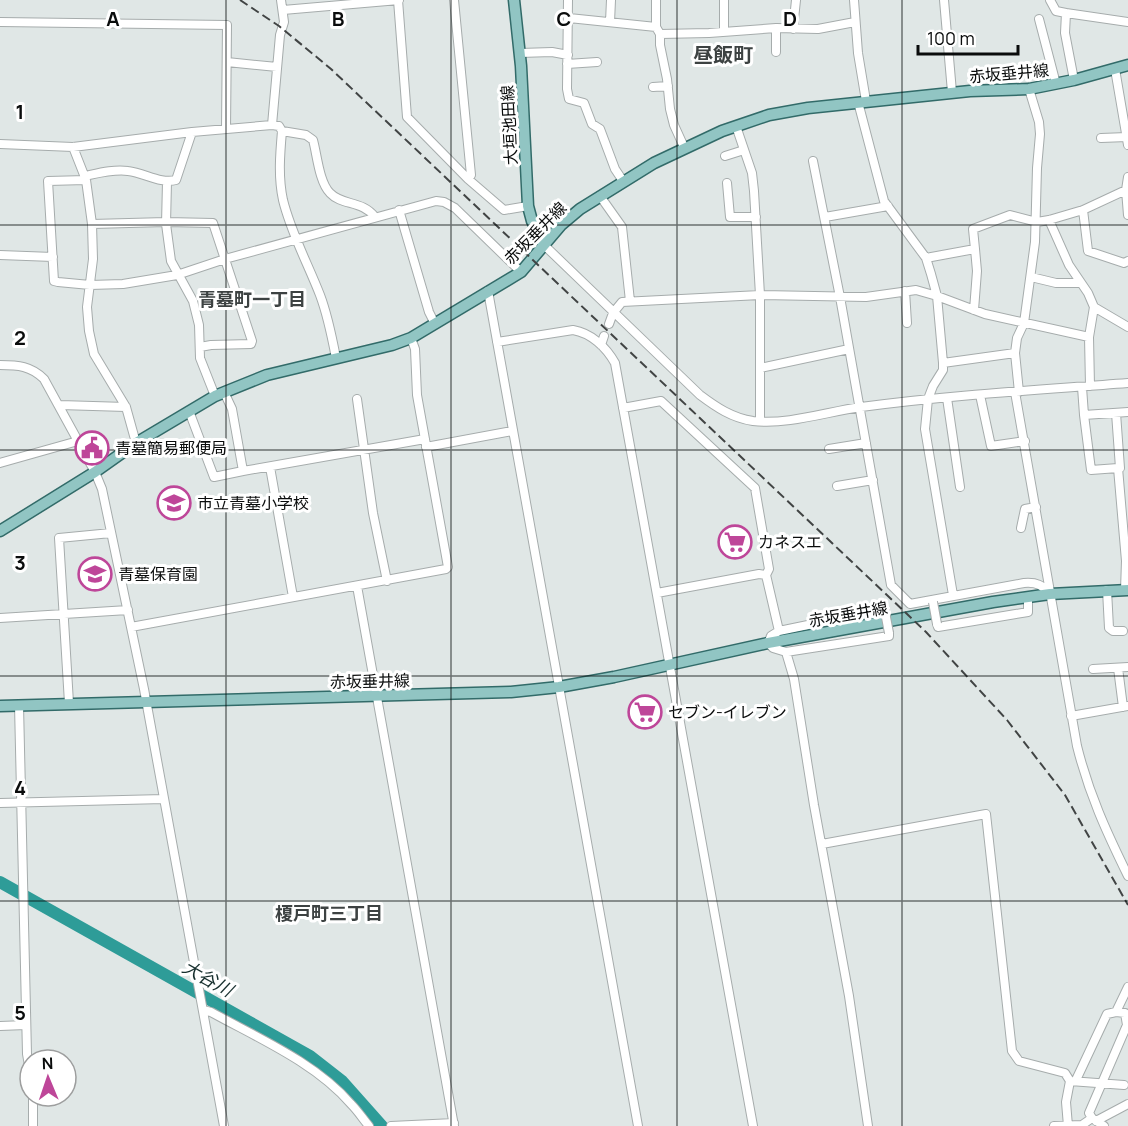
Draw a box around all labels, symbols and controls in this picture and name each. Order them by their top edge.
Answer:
text: A [106,5,120,32]
text: B [332,5,345,32]
text: C [557,5,571,32]
text: D [783,5,797,32]
scale bar [918,18,1018,56]
text: 100 m [927,26,975,50]
district label: 昼飯町 [693,41,753,68]
street label: 赤坂垂井線 [968,59,1050,87]
street label: 大垣池田線 [496,84,522,166]
text: 1 [16,98,24,125]
street label: 赤坂垂井線 [499,197,571,269]
district label: 青墓町一丁目 [198,287,306,311]
text: 2 [14,324,26,351]
public building icon: 青墓簡易郵便局 [74,430,110,466]
place label: 青墓簡易郵便局 [115,437,227,459]
school or university icon: 市立青墓小学校 [156,485,192,521]
place label: 市立青墓小学校 [197,492,309,514]
supermarket icon: カネスエ [717,524,753,560]
place label: カネスエ [758,531,822,553]
text: 3 [14,549,26,576]
school or university icon: 青墓保育園 [77,556,113,592]
place label: 青墓保育園 [118,563,198,585]
street label: 赤坂垂井線 [807,596,889,632]
street label: 赤坂垂井線 [330,669,410,693]
supermarket icon: セブン-イレブン [627,694,663,730]
place label: セブン-イレブン [668,701,787,723]
text: 4 [14,774,26,801]
district label: 榎戸町三丁目 [275,901,383,925]
water label: 大谷川 [179,954,239,1003]
text: 5 [14,999,26,1026]
north arrow [18,1048,78,1108]
text: N [41,1052,54,1074]

